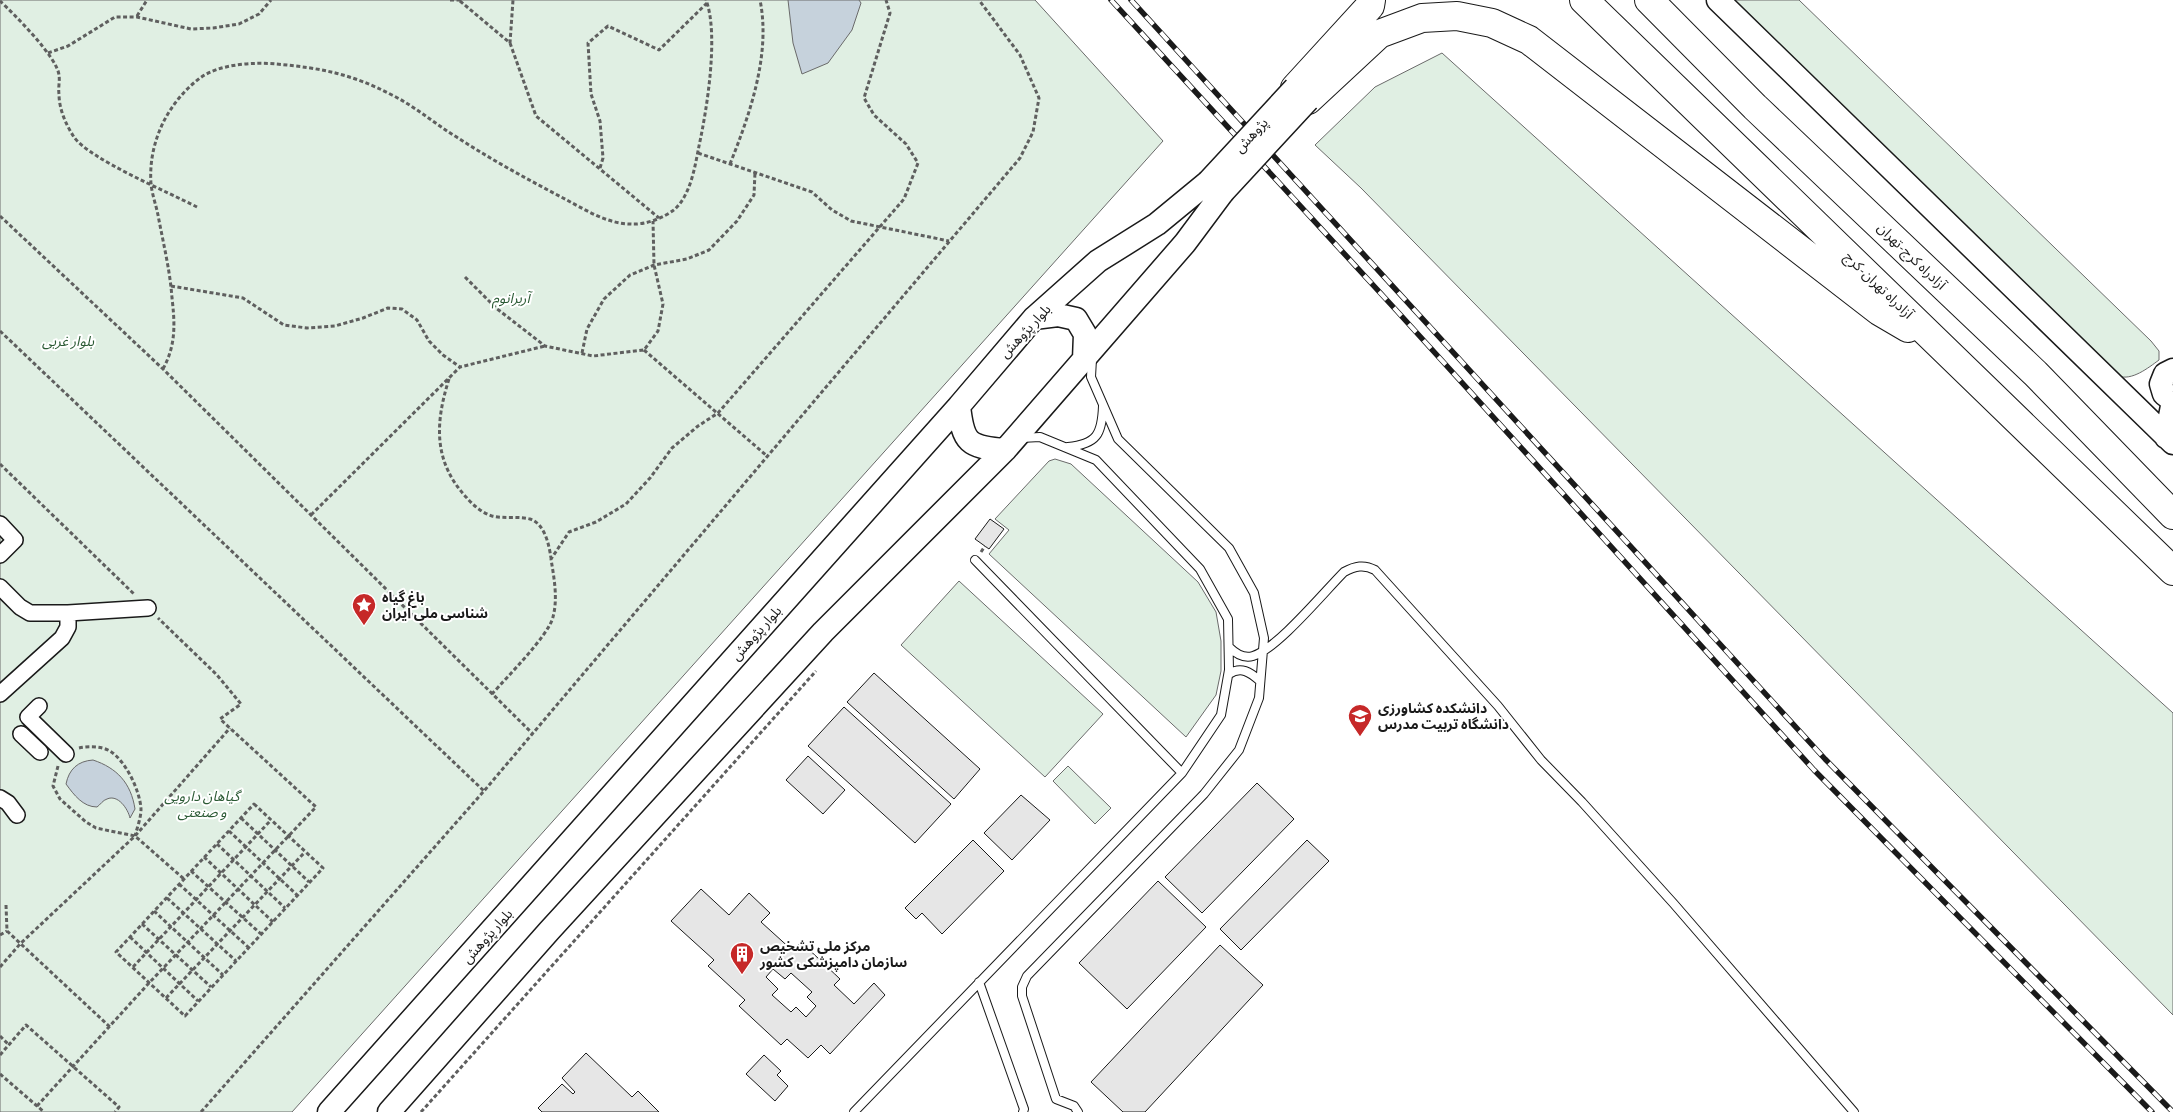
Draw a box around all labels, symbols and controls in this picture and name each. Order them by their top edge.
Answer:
street label: پژوهش [1231,114,1273,157]
street label: آزادراه کرج-تهران [1872,219,1950,296]
street label: آزادراه تهران-کرج [1839,248,1917,325]
park label: آربرانوم [491,290,533,309]
street label: بلوار پژوهش [996,301,1056,363]
park label: بلوار غربی [42,333,94,350]
place label: باغ گیاه‌ شناسی ملی ایران [382,589,488,622]
place icon: باغ گیاه‌ شناسی ملی ایران [351,592,377,626]
street label: بلوار پژوهش [727,602,786,665]
place label: دانشکده کشاورزی دانشگاه تربیت مدرس [1378,700,1509,733]
school or university icon: دانشکده کشاورزی دانشگاه تربیت مدرس [1347,703,1373,737]
park label: گیاهان دارویی و صنعتی [164,788,243,821]
street label: بلوار پژوهش [458,905,517,968]
place label: مرکز ملی تشخیص سازمان دامپزشکی کشور [759,938,907,972]
building icon: مرکز ملی تشخیص سازمان دامپزشکی کشور [729,941,755,975]

